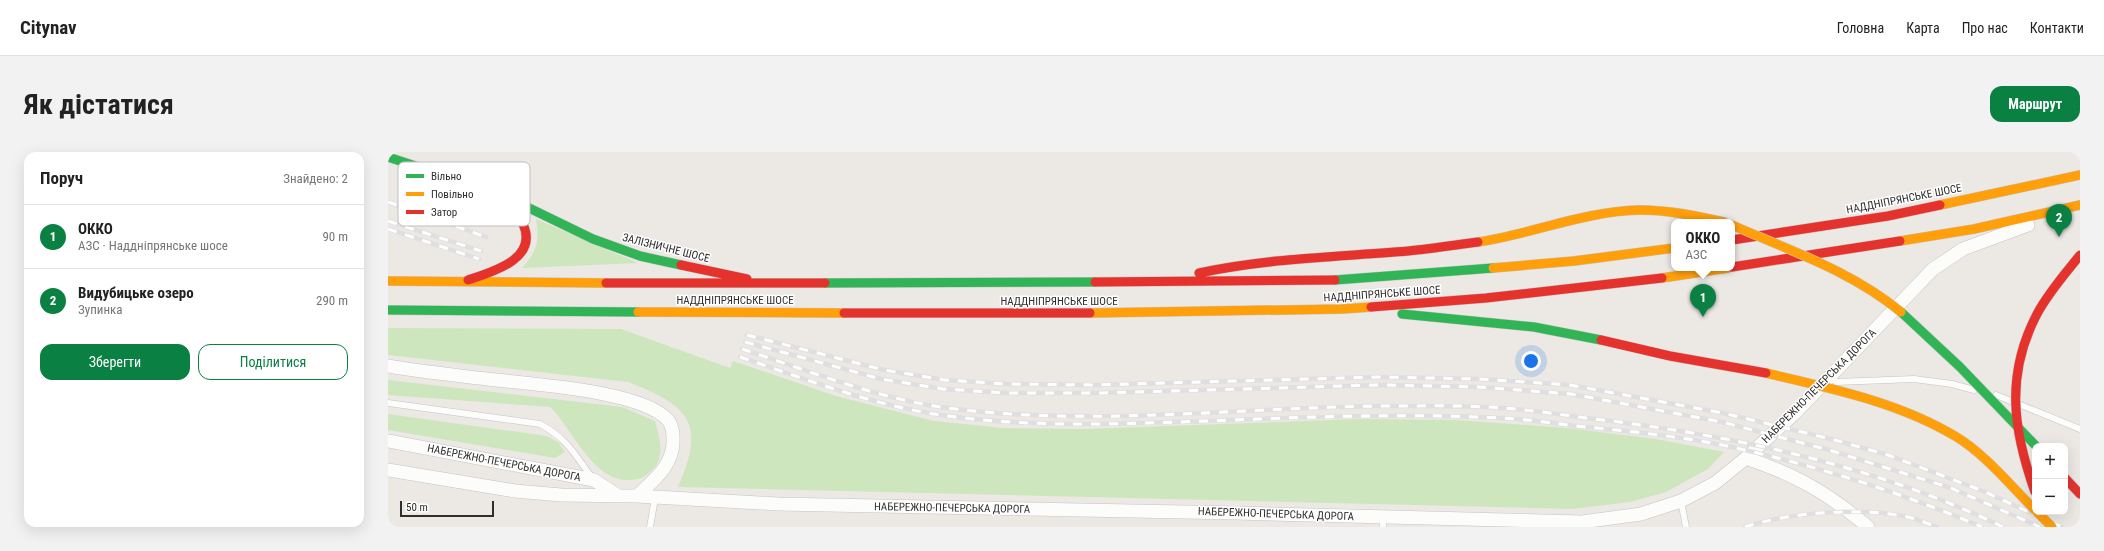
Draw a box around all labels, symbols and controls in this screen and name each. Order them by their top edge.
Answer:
text: Citynav [20,16,77,39]
text: Головна [1837,20,1884,36]
text: Карта [1906,20,1940,36]
text: Про нас [1962,20,2008,36]
text: Контакти [2030,20,2084,36]
button: Маршрут [1990,86,2080,122]
text: Як дістатися [24,88,174,121]
legend [398,162,530,226]
text: Поруч [40,168,83,188]
text: Вільно [431,170,462,183]
text: Знайдено: 2 [283,171,348,186]
street label: НАДДНІПРЯНСЬКЕ ШОСЕ [1845,181,1963,217]
text: Повільно [431,188,474,201]
pin: 2 [2046,204,2072,237]
text: Затор [431,206,457,219]
popup [1671,219,1735,271]
text: ОККО [78,220,113,238]
text: 1 [50,229,56,244]
text: 90 m [322,229,348,244]
text: ОККО [1686,229,1720,247]
street label: ЗАЛІЗНИЧНЕ ШОСЕ [621,231,712,265]
text: АЗС · Наддніпрянське шосе [78,238,228,253]
text: АЗС [1686,247,1707,262]
street label: НАДДНІПРЯНСЬКЕ ШОСЕ [1323,283,1441,305]
text: Видубицьке озеро [78,284,194,302]
pin: 1 [1690,284,1716,317]
text: 2 [50,293,56,308]
text: 290 m [316,293,348,308]
street label: НАДДНІПРЯНСЬКЕ ШОСЕ [676,294,794,307]
street label: НАДДНІПРЯНСЬКЕ ШОСЕ [1000,295,1118,308]
text: Зупинка [78,302,122,317]
street label: НАБЕРЕЖНО-ПЕЧЕРСЬКА ДОРОГА [1759,326,1879,446]
button: Зберегти [40,344,190,380]
button: Поділитися [198,344,348,380]
your location [1521,351,1541,371]
street label: НАБЕРЕЖНО-ПЕЧЕРСЬКА ДОРОГА [426,442,583,484]
map controls [2032,443,2068,515]
button: + [2032,443,2068,479]
button: − [2032,479,2068,515]
scale bar [400,499,494,518]
street label: НАБЕРЕЖНО-ПЕЧЕРСЬКА ДОРОГА [874,500,1031,516]
text: 50 m [406,501,428,514]
street label: НАБЕРЕЖНО-ПЕЧЕРСЬКА ДОРОГА [1198,505,1355,523]

